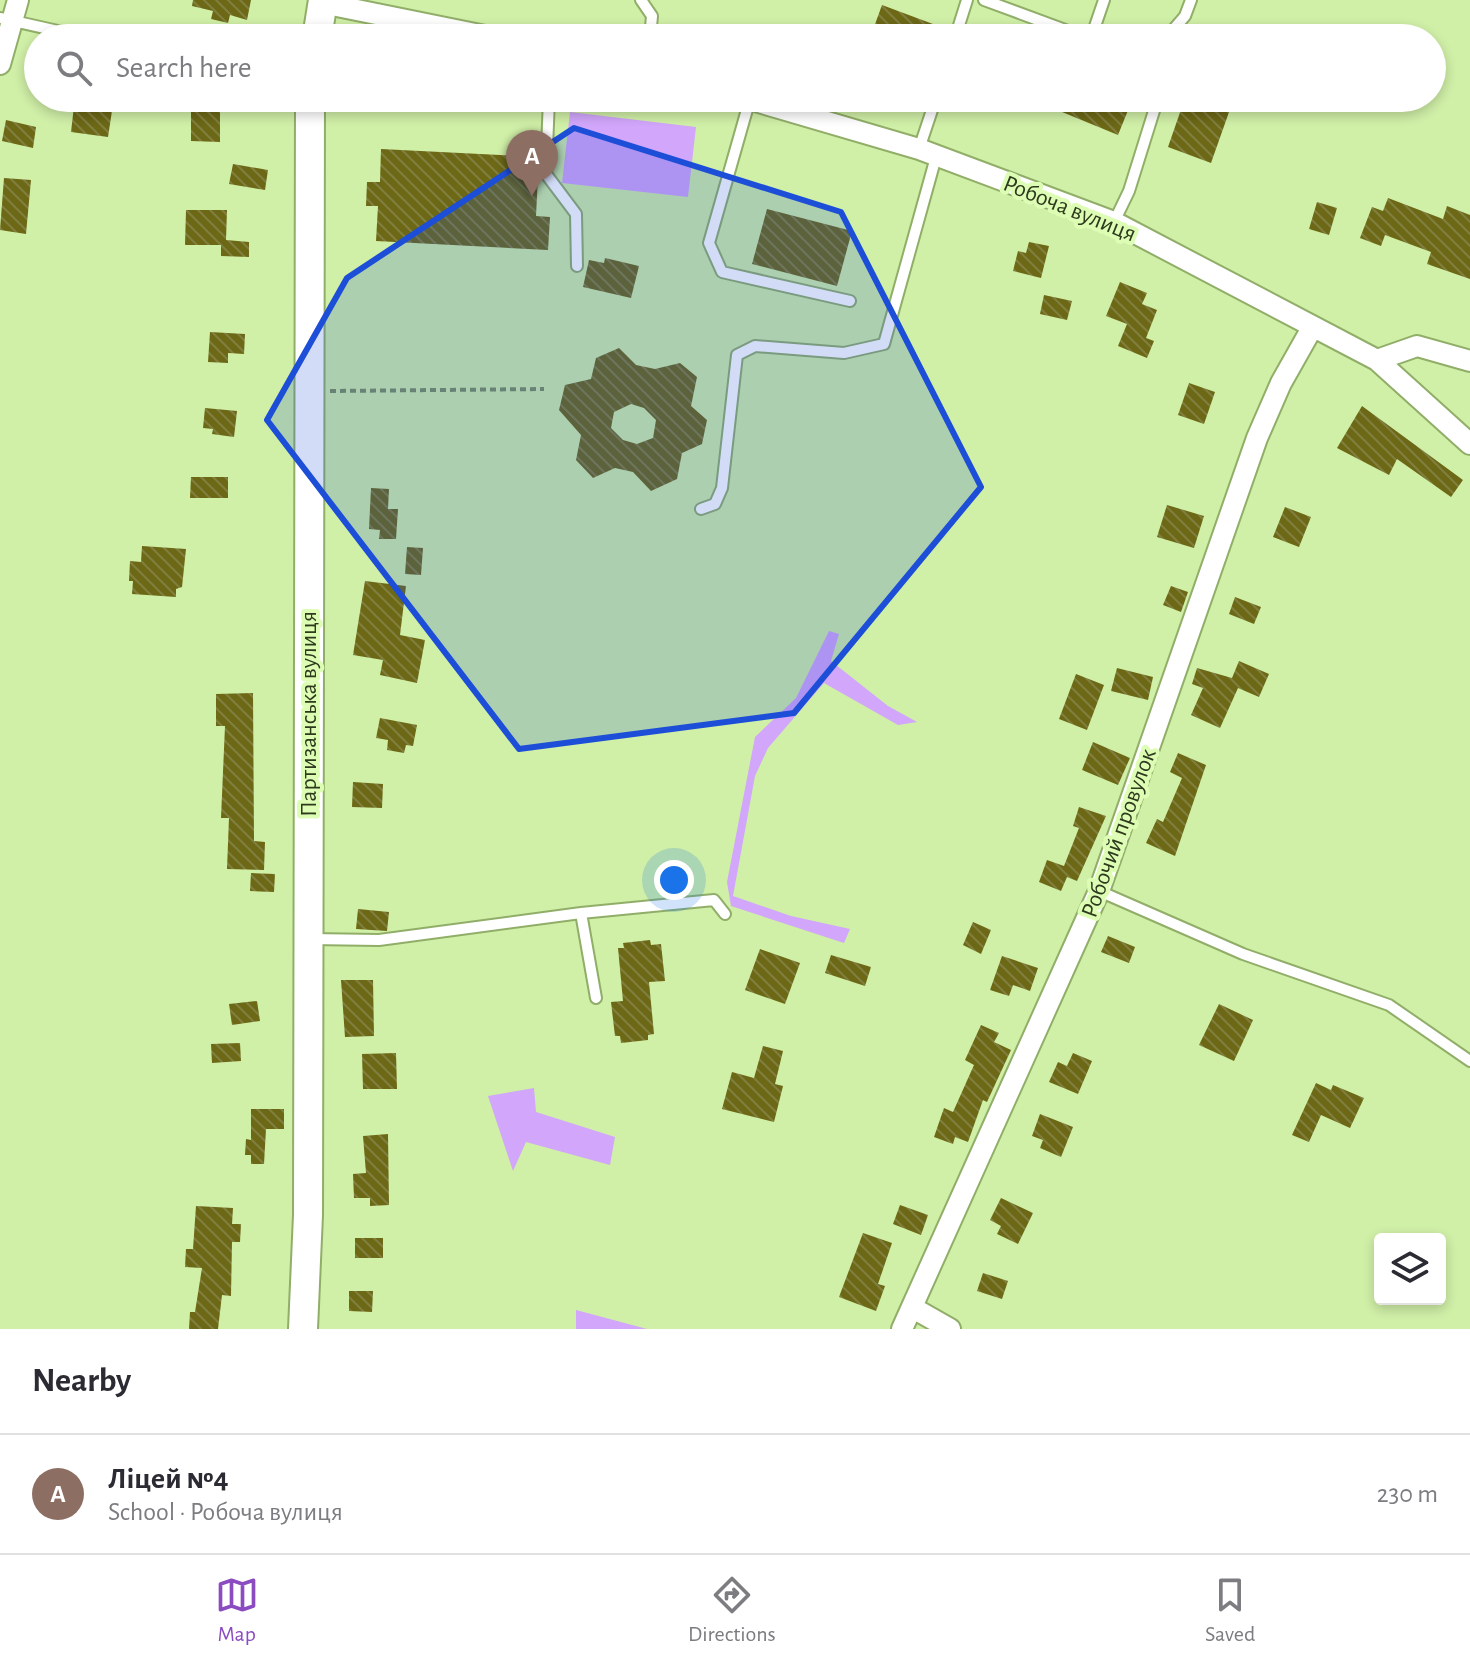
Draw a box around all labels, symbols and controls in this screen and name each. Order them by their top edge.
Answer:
search box [24,24,1446,112]
icon: search [52,46,96,90]
text: Search here [116,53,252,83]
pin: A [506,130,558,196]
street label: Робоча вулиця [1000,171,1140,247]
street label: Партизанська вулиця [297,611,321,817]
street label: Робочий провулок [1077,746,1161,921]
your location [654,860,694,900]
map controls [1374,1233,1446,1305]
button: layers [1374,1233,1446,1305]
text: Nearby [32,1364,131,1398]
text: Ліцей №4 [108,1464,229,1494]
text: A [50,1481,66,1507]
text: 230 m [1377,1481,1438,1507]
text: School · Робоча вулиця [108,1499,343,1525]
tab: Map [215,1573,259,1647]
tab: Directions [688,1573,776,1647]
tab: Saved [1205,1573,1255,1647]

